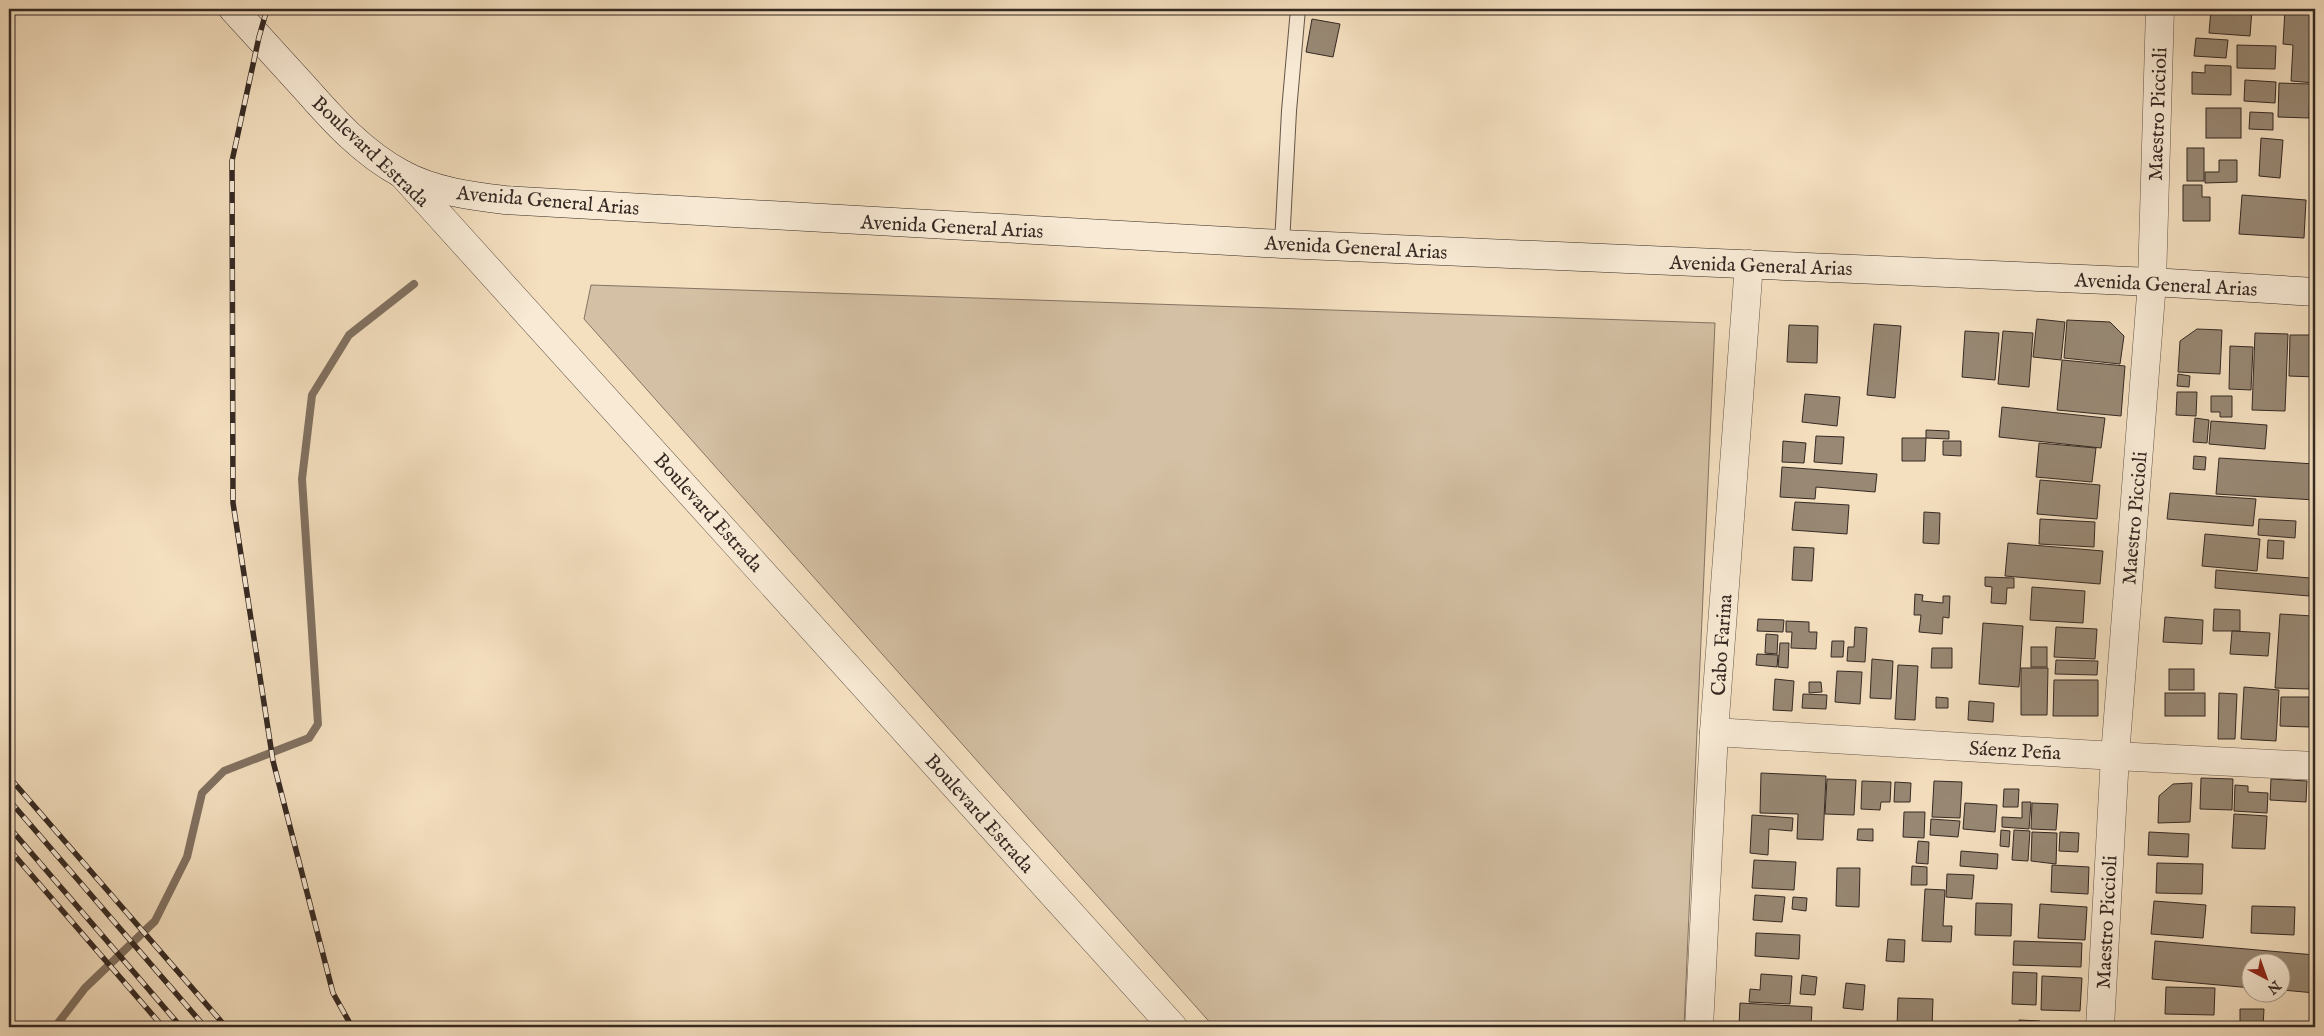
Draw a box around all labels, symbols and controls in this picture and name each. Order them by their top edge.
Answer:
street label: Maestro Piccioli [2144,47,2173,181]
street label: Boulevard Estrada [306,91,434,213]
street label: Avenida General Arias [454,181,640,222]
street label: Avenida General Arias [859,210,1044,245]
street label: Avenida General Arias [1263,231,1448,266]
street label: Avenida General Arias [1668,251,1853,282]
street label: Avenida General Arias [2073,268,2258,303]
street label: Boulevard Estrada [648,448,768,578]
street label: Maestro Piccioli [2117,450,2154,586]
street label: Cabo Farina [1706,593,1739,697]
street label: Sáenz Peña [1968,737,2062,766]
street label: Boulevard Estrada [919,749,1039,879]
street label: Maestro Piccioli [2092,855,2123,990]
north arrow [2242,954,2292,1004]
text: N [2263,976,2285,998]

